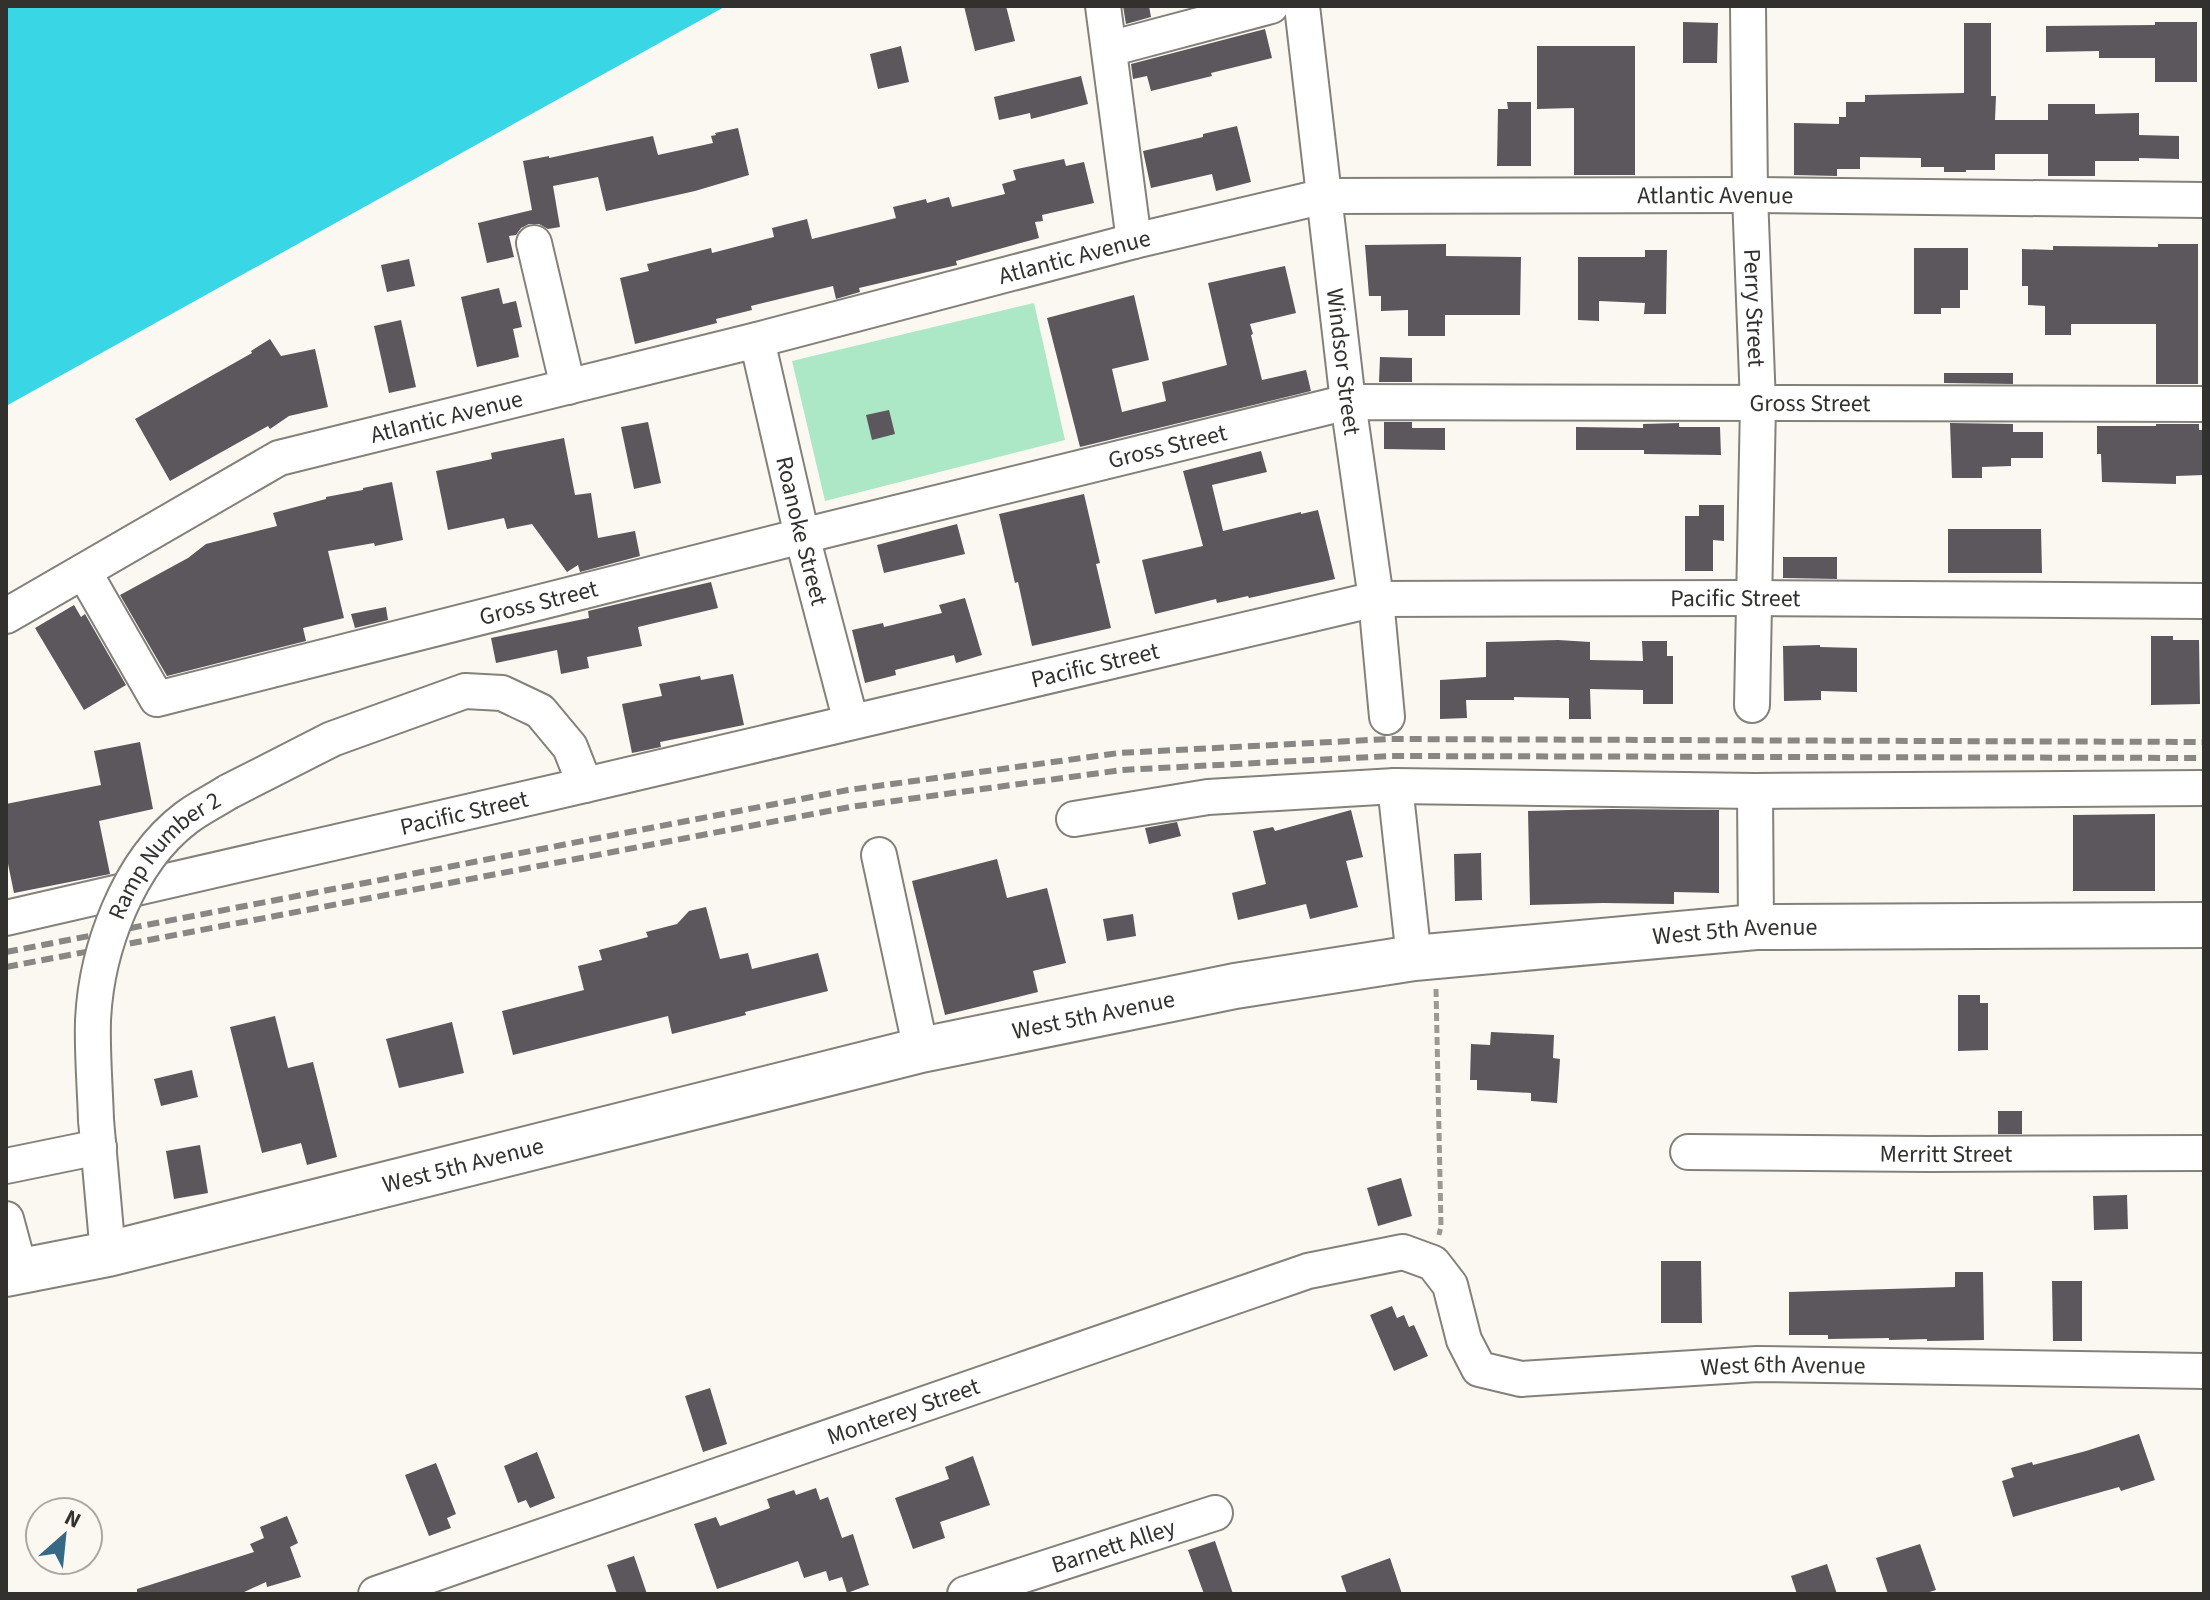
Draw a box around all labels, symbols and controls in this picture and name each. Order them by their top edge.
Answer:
street label: Atlantic Avenue [1637,177,1793,213]
street label: Atlantic Avenue [995,220,1154,293]
street label: Perry Street [1735,248,1774,368]
street label: Windsor Street [1317,286,1370,437]
street label: Atlantic Avenue [367,381,526,452]
street label: Gross Street [1750,385,1871,421]
street label: Gross Street [1104,415,1230,478]
street label: Roanoke Street [767,453,837,609]
street label: Gross Street [476,571,601,634]
street label: Pacific Street [1670,580,1801,616]
street label: Pacific Street [1028,633,1162,697]
street label: Pacific Street [397,781,532,844]
street label: Ramp Number 2 [99,783,227,925]
street label: West 5th Avenue [1651,909,1818,954]
street label: West 5th Avenue [1009,981,1178,1049]
street label: West 5th Avenue [379,1128,547,1202]
street label: Merritt Street [1880,1136,2012,1172]
street label: West 6th Avenue [1699,1346,1866,1385]
street label: Monterey Street [822,1369,984,1454]
north arrow [24,1496,104,1576]
text: N [59,1501,86,1537]
street label: Barnett Alley [1047,1509,1180,1582]

